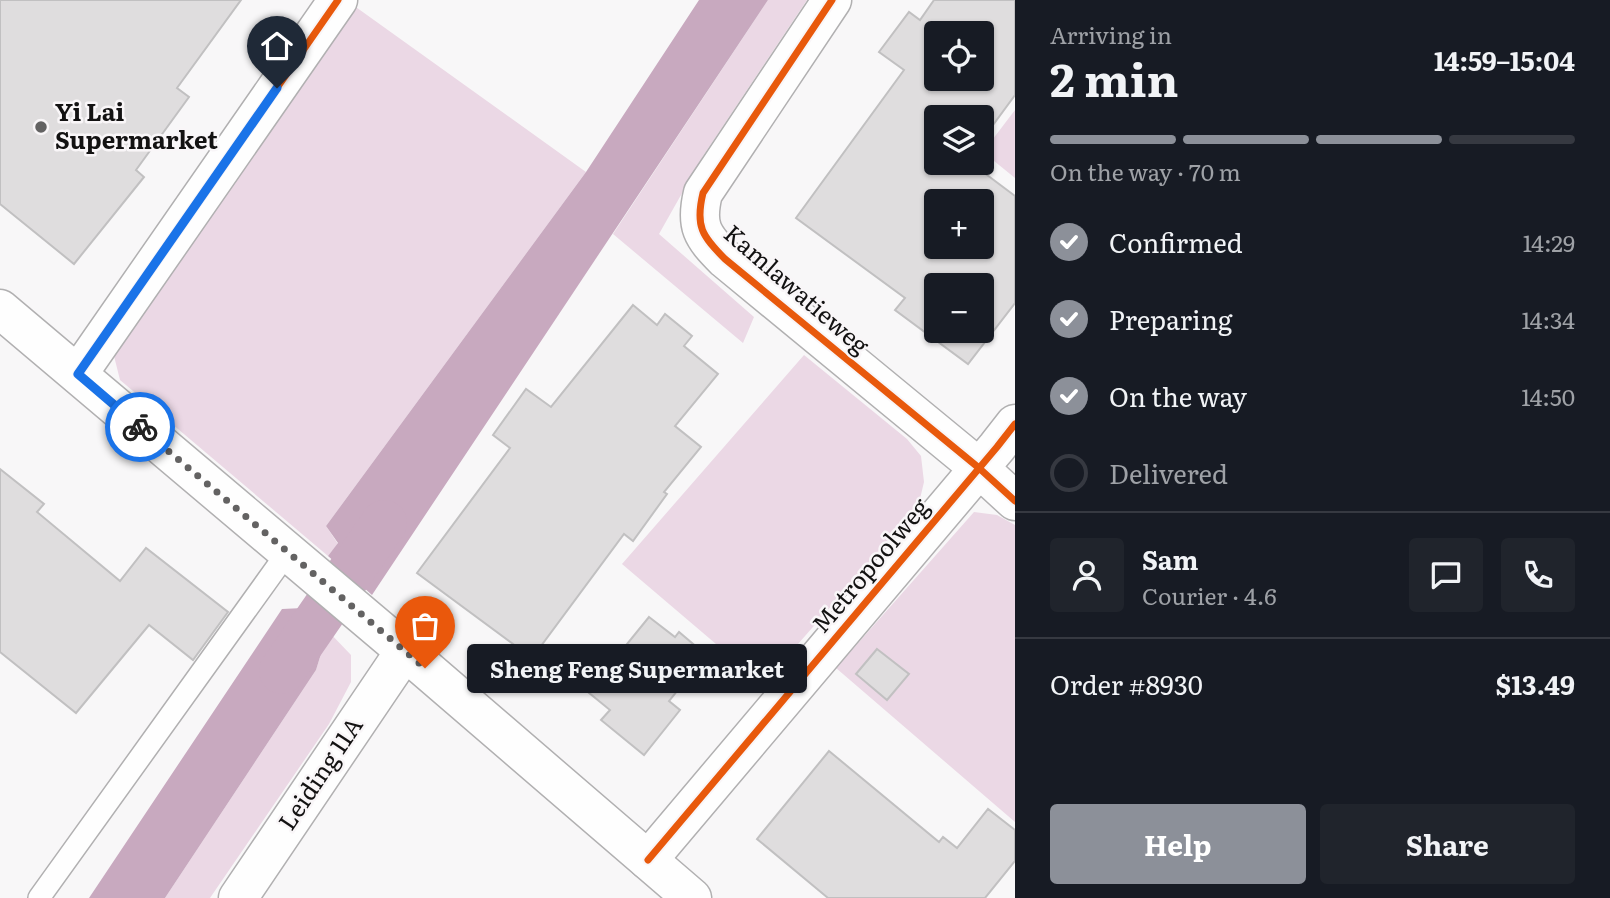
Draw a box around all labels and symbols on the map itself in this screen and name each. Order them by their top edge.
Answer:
pin [247,16,307,88]
place label: Yi Lai Supermarket [55,93,218,156]
marker: Yi Lai Supermarket [33,119,49,135]
street label: Kamlawatieweg [717,215,878,362]
courier [105,392,175,462]
street label: Metropoolweg [802,489,936,639]
pin [395,596,455,668]
callout: Sheng Feng Supermarket [467,644,806,692]
street label: Leiding 11A [268,709,370,836]

